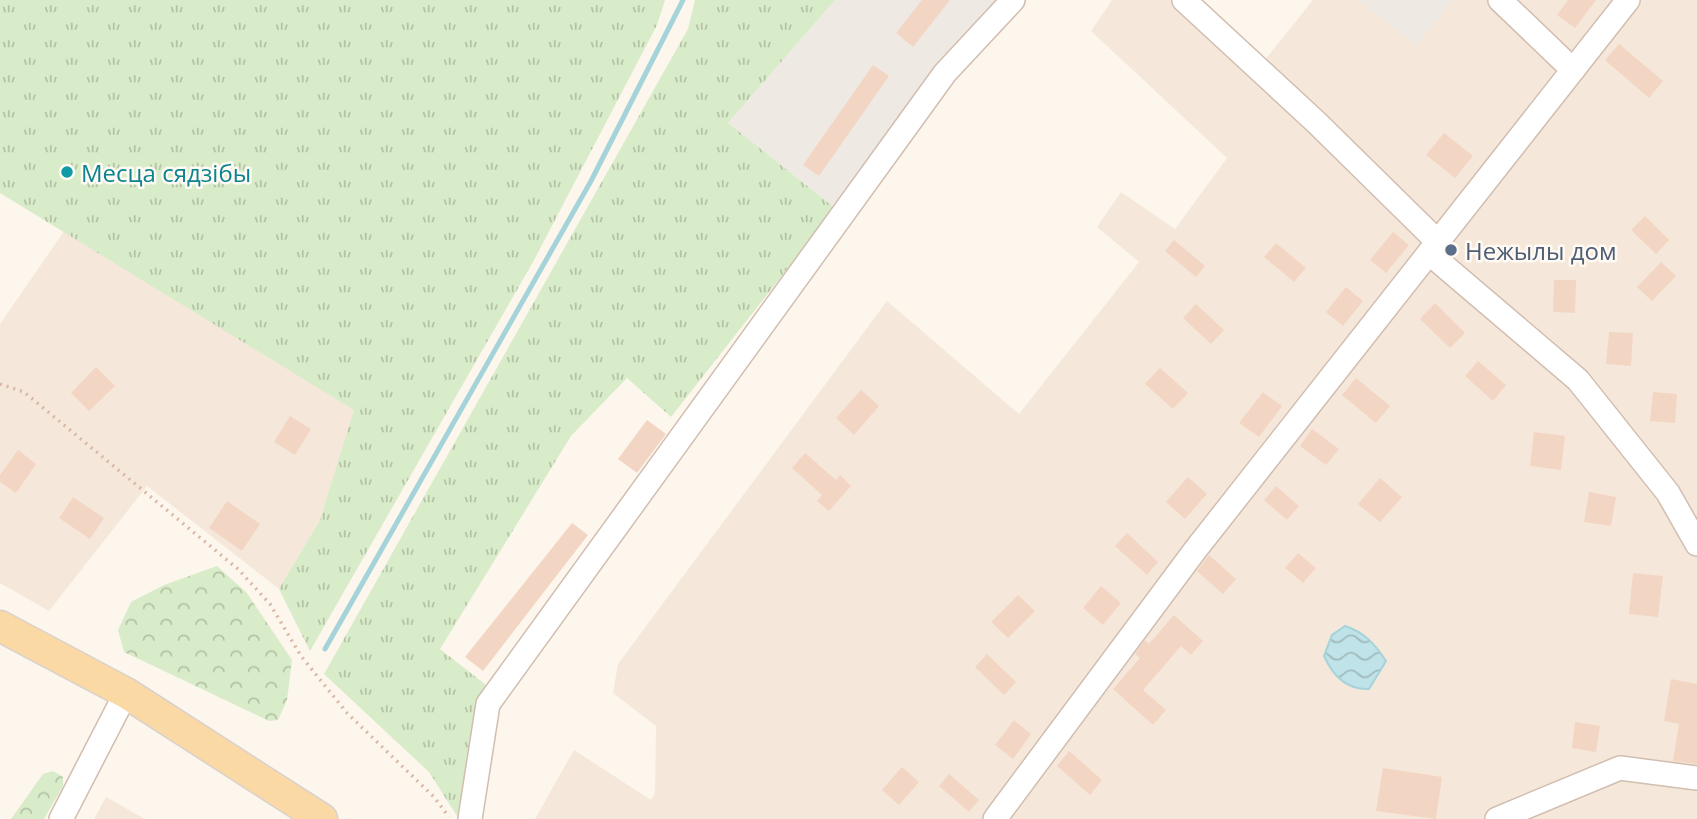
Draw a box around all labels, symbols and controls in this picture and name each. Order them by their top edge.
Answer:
place label: Месца сядзібы [81,156,251,189]
marker: Месца сядзібы [59,164,75,180]
place label: Нежылы дом [1465,234,1616,267]
marker: Нежылы дом [1443,242,1459,258]

